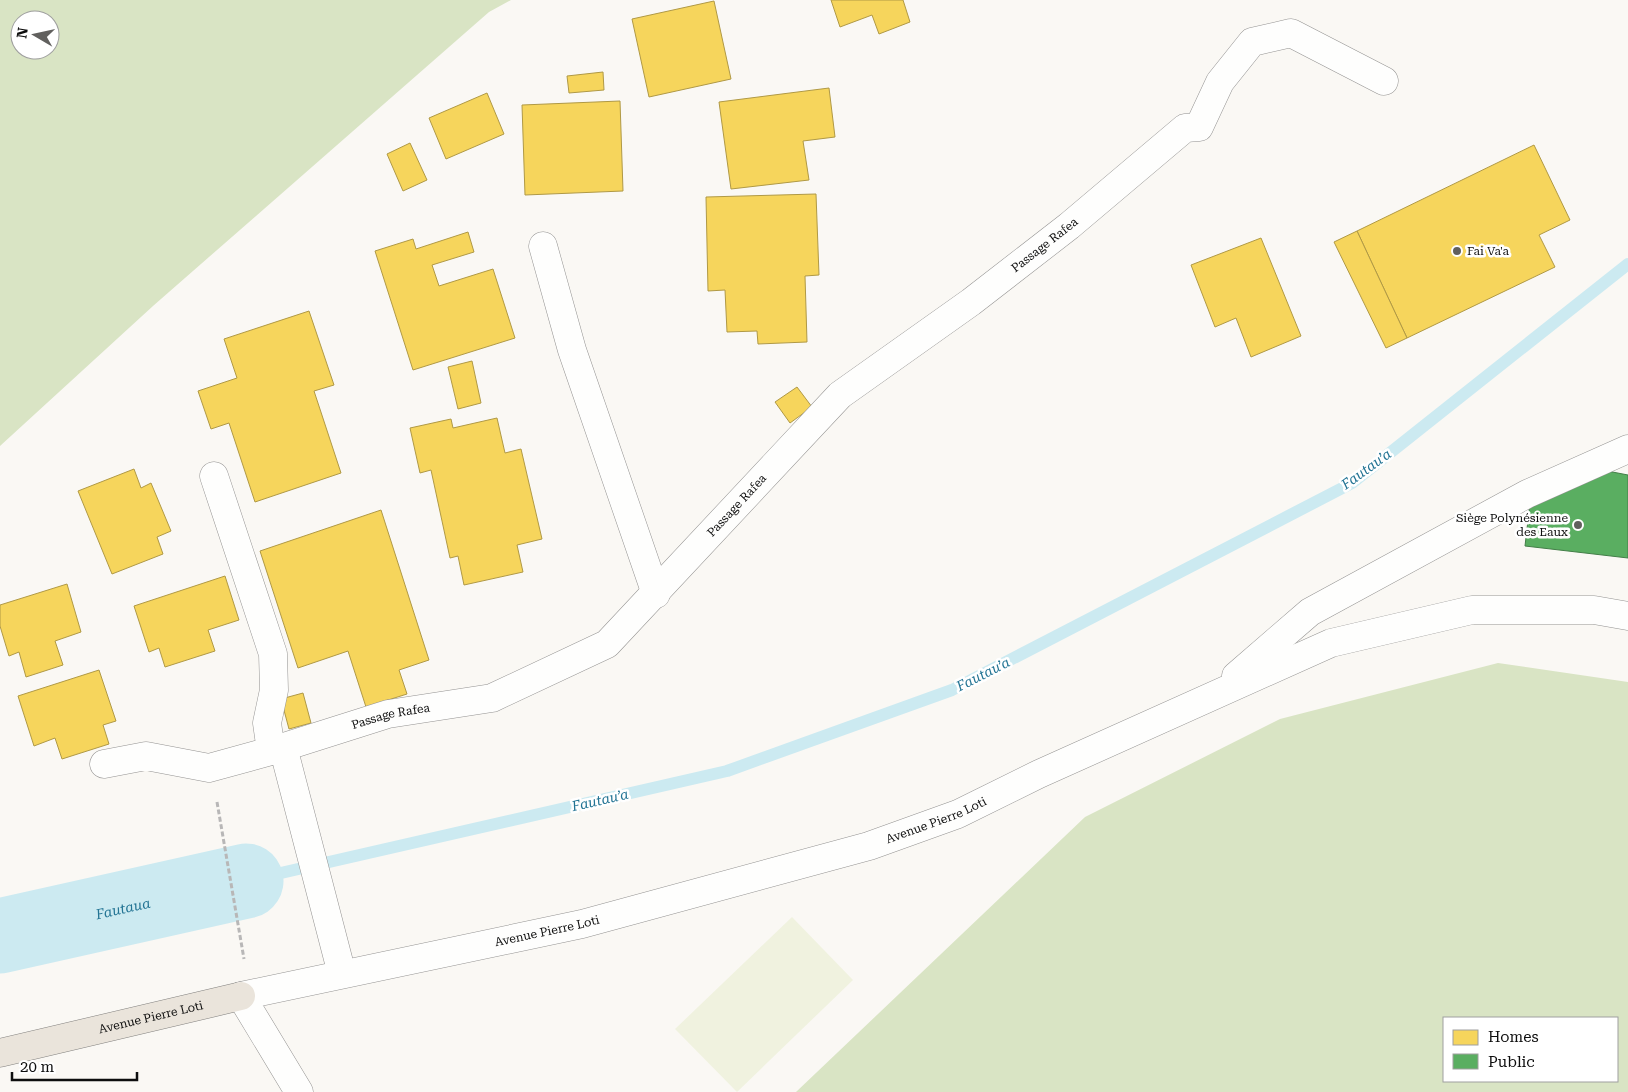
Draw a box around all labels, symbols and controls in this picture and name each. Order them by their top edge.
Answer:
north arrow [10,10,60,60]
text: N [13,26,31,40]
street label: Passage Rafea [1009,214,1081,275]
place label: Fai Va'a [1467,244,1509,258]
marker: Fai Va'a [1451,245,1463,257]
water label: Fautau’a [1337,446,1394,493]
street label: Passage Rafea [704,471,770,539]
place label: Siège Polynésienne des Eaux [1456,511,1568,539]
marker: Siège Polynésienne des Eaux [1572,519,1584,531]
water label: Fautau’a [953,654,1012,695]
street label: Passage Rafea [350,701,431,732]
water label: Fautau’a [569,786,630,815]
street label: Avenue Pierre Loti [884,794,989,846]
water label: Fautaua [93,895,152,923]
street label: Avenue Pierre Loti [493,913,601,949]
street label: Avenue Pierre Loti [97,998,205,1036]
legend [1443,1017,1618,1082]
text: Homes [1488,1028,1539,1046]
scale bar [12,1050,138,1082]
text: Public [1488,1053,1535,1071]
text: 20 m [20,1058,55,1076]

